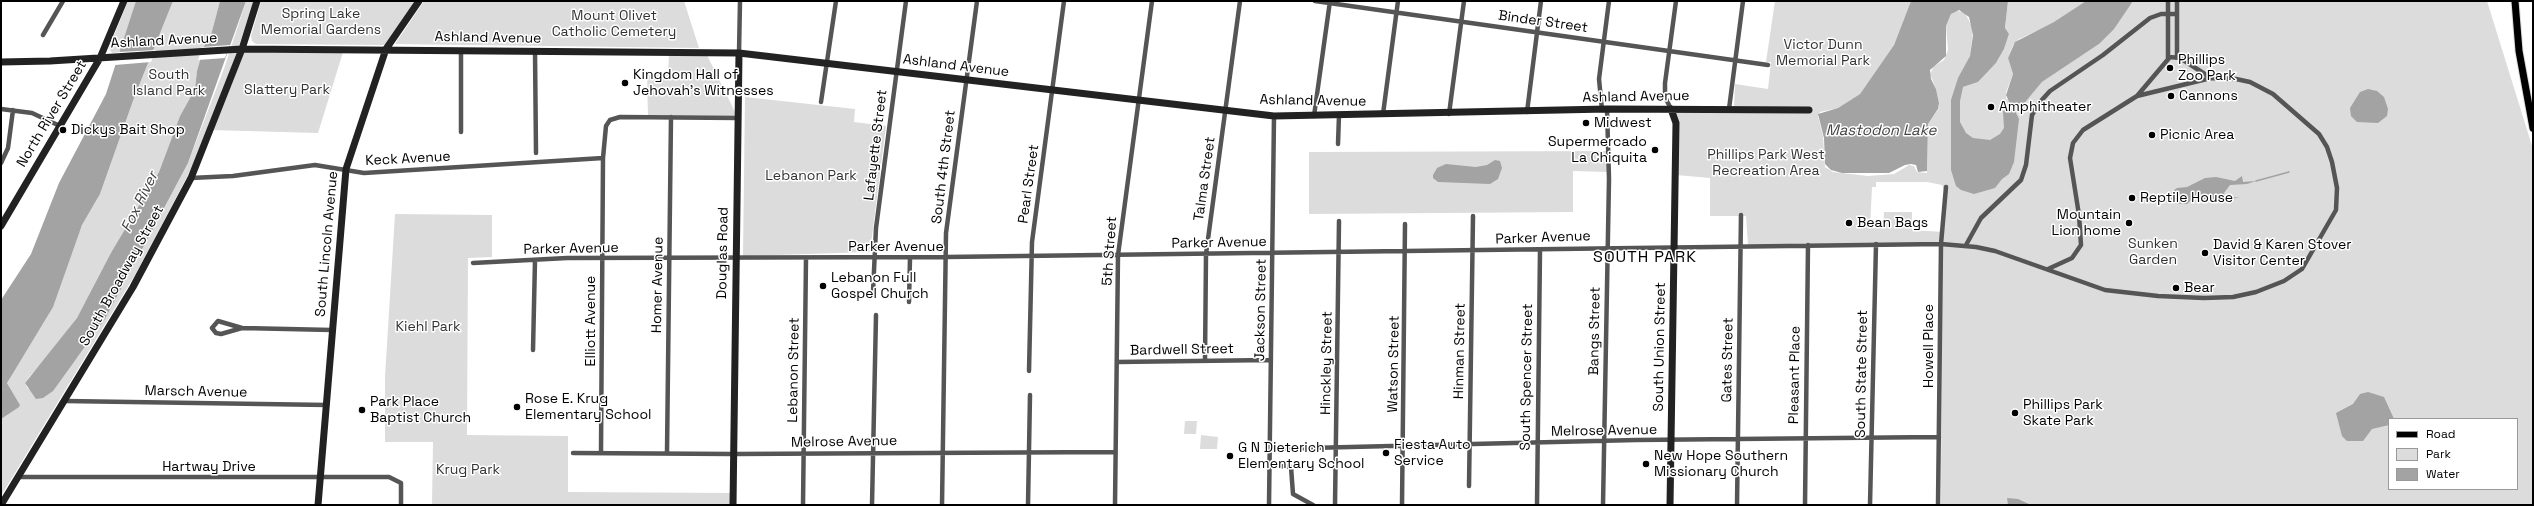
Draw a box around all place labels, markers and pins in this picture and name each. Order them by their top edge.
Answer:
place label: Phillips Zoo Park [2178,52,2236,84]
marker: Phillips Zoo Park [2165,63,2175,73]
place label: Kingdom Hall of Jehovah's Witnesses [633,67,774,100]
marker: Kingdom Hall of Jehovah's Witnesses [620,78,630,88]
place label: Cannons [2179,88,2238,104]
marker: Cannons [2166,91,2176,101]
place label: Amphitheater [1999,99,2092,115]
marker: Amphitheater [1986,102,1996,112]
place label: Midwest [1594,115,1652,131]
marker: Midwest [1581,118,1591,128]
place label: Dickys Bait Shop [71,122,185,138]
marker: Dickys Bait Shop [58,125,68,135]
place label: Picnic Area [2160,127,2234,143]
marker: Picnic Area [2147,130,2157,140]
place label: Supermercado La Chiquita [1548,134,1647,166]
marker: Supermercado La Chiquita [1650,145,1660,155]
place label: Reptile House [2140,190,2233,206]
marker: Reptile House [2127,193,2137,203]
place label: Mountain Lion home [2052,207,2121,240]
place label: Bean Bags [1857,215,1928,231]
marker: Bean Bags [1844,218,1854,228]
marker: Mountain Lion home [2124,218,2134,228]
place label: David & Karen Stover Visitor Center [2213,237,2352,270]
marker: David & Karen Stover Visitor Center [2200,248,2210,258]
place label: Lebanon Full Gospel Church [831,270,929,302]
place label: Bear [2184,280,2215,296]
marker: Lebanon Full Gospel Church [818,281,828,291]
marker: Bear [2171,283,2181,293]
place label: Rose E. Krug Elementary School [525,391,651,424]
place label: Park Place Baptist Church [370,394,471,426]
place label: Phillips Park Skate Park [2023,397,2103,430]
marker: Rose E. Krug Elementary School [512,402,522,412]
marker: Park Place Baptist Church [357,405,367,415]
marker: Phillips Park Skate Park [2010,408,2020,418]
place label: Fiesta Auto Service [1394,437,1471,470]
place label: G N Dieterich Elementary School [1238,440,1364,472]
marker: Fiesta Auto Service [1381,448,1391,458]
place label: New Hope Southern Missionary Church [1654,448,1788,480]
marker: G N Dieterich Elementary School [1225,451,1235,461]
marker: New Hope Southern Missionary Church [1641,459,1651,469]

